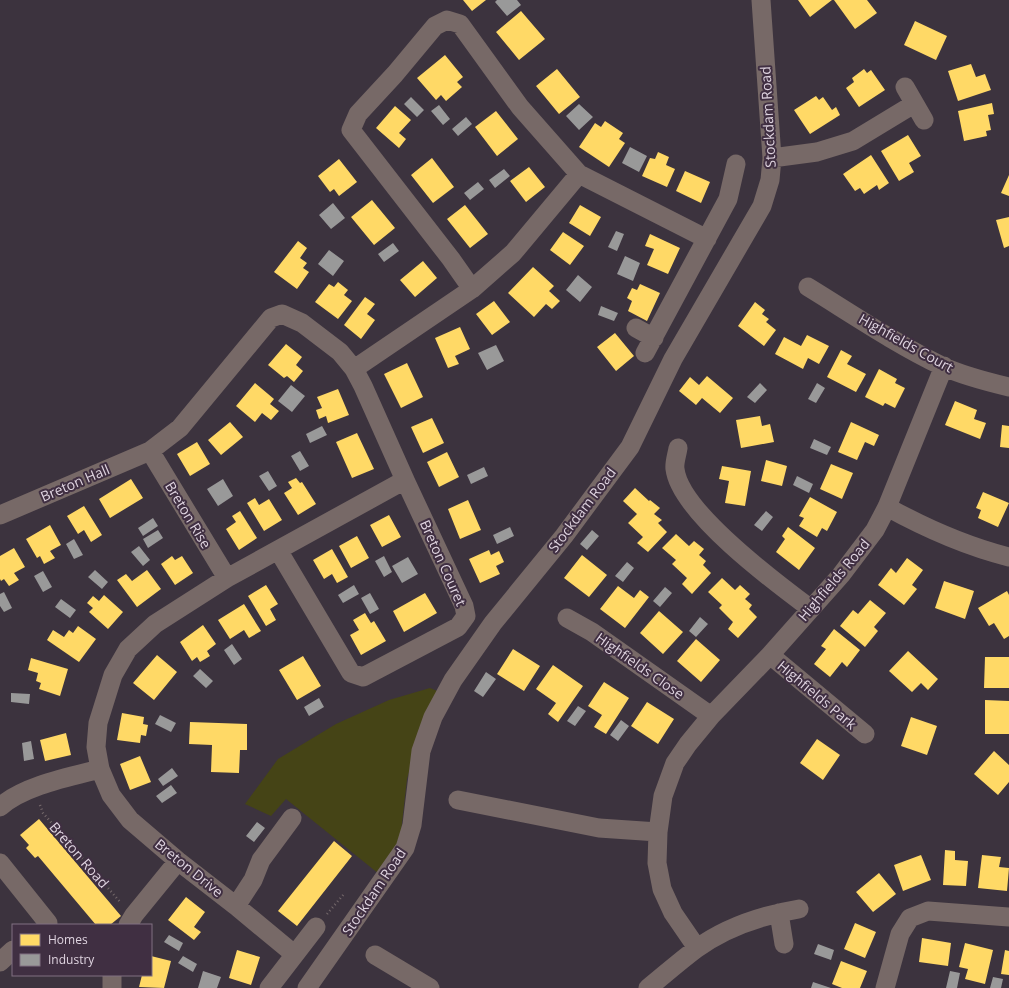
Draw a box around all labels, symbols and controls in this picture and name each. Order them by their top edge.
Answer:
street label: Stockdam Road [755,66,780,168]
street label: Highfields Court [856,309,957,376]
street label: Breton Hall [37,459,112,506]
street label: Stockdam Road [543,463,620,556]
street label: Breton Rise [161,478,216,552]
street label: Breton Couret [416,517,471,609]
street label: Highfields Road [794,535,874,625]
street label: Highfields Close [592,628,688,703]
street label: Highfields Park [774,656,861,734]
street label: Breton Road [45,818,113,892]
street label: Breton Drive [151,834,227,901]
street label: Stockdam Road [337,844,410,939]
legend [12,924,152,976]
text: Homes [48,931,88,948]
text: Industry [48,951,95,968]

